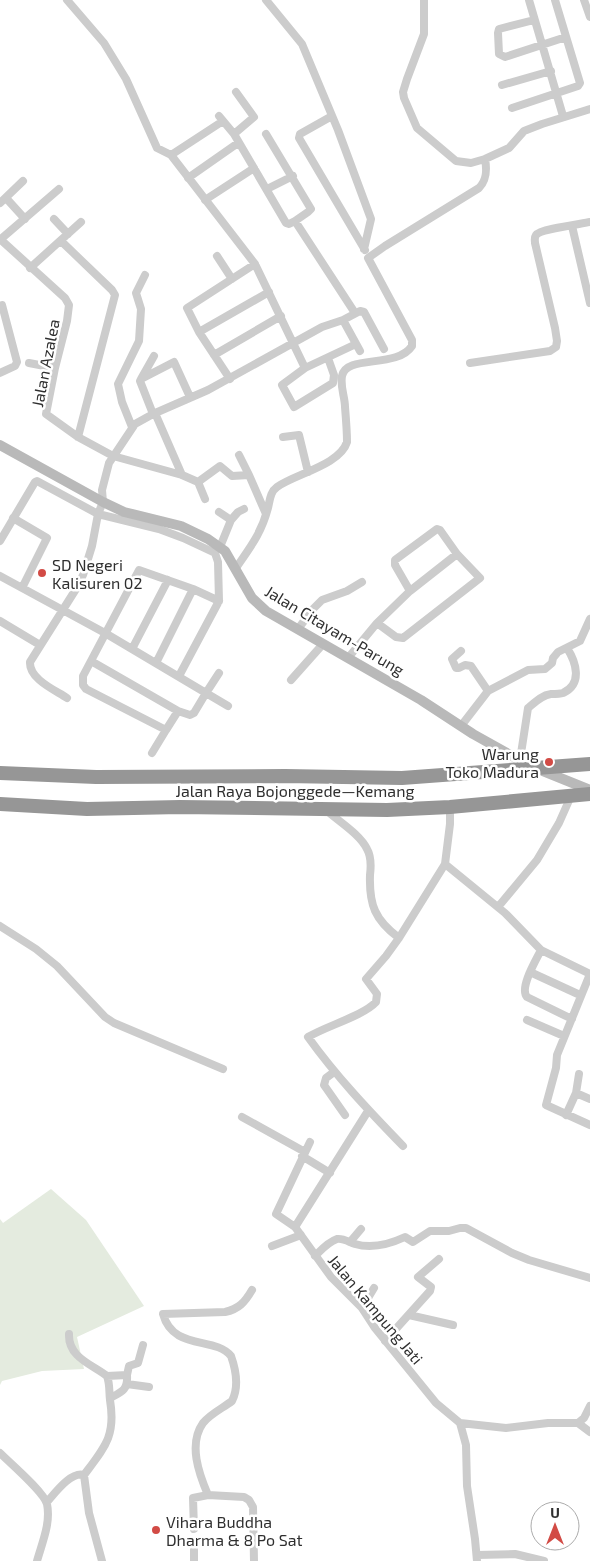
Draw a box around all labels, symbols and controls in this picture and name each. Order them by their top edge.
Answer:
street label: Jalan Azalea [27,317,63,409]
place label: SD Negeri Kalisuren 02 [52,555,143,592]
marker: SD Negeri Kalisuren 02 [36,567,48,579]
street label: Jalan Citayam-Parung [262,581,408,679]
place label: Warung Toko Madura [446,744,539,781]
marker: Warung Toko Madura [543,756,555,768]
street label: Jalan Raya Bojonggede—Kemang [176,781,414,801]
street label: Jalan Kampung Jati [325,1250,427,1368]
north arrow [530,1501,580,1551]
text: U [550,1504,560,1521]
place label: Vihara Buddha Dharma & 8 Po Sat [166,1512,303,1549]
marker: Vihara Buddha Dharma & 8 Po Sat [150,1524,162,1536]

